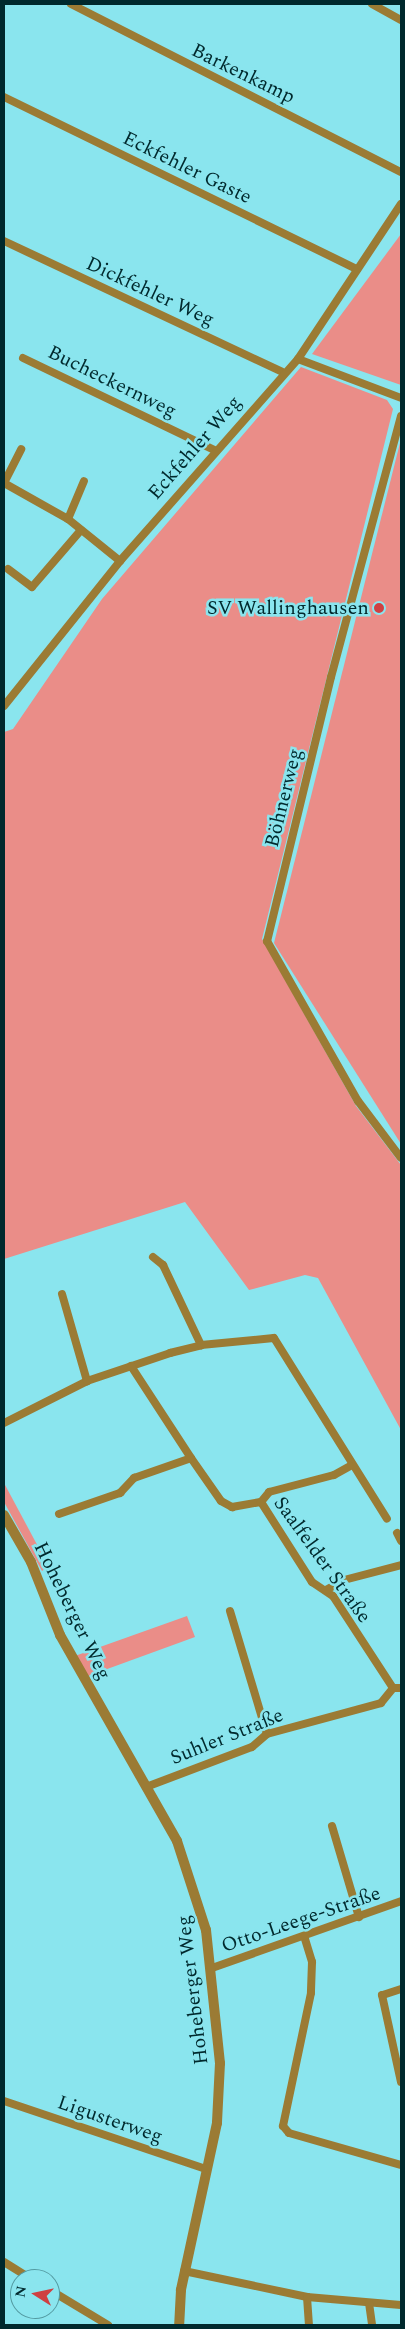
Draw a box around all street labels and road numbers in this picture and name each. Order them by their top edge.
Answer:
street label: Barkenkamp [187,39,299,109]
street label: Eckfehler Gaste [119,126,255,210]
street label: Dickfehler Weg [82,252,218,332]
street label: Bucheckernweg [44,340,180,424]
street label: Eckfehler Weg [143,391,247,505]
street label: Böhnerweg [260,746,308,850]
street label: Saalfelder Straße [268,1492,376,1628]
street label: Hoheberger Weg [28,1538,116,1684]
street label: Suhler Straße [167,1703,287,1771]
street label: Otto-Leege-Straße [218,1882,384,1958]
street label: Hoheberger Weg [172,1914,214,2066]
street label: Ligusterweg [54,2091,166,2149]

